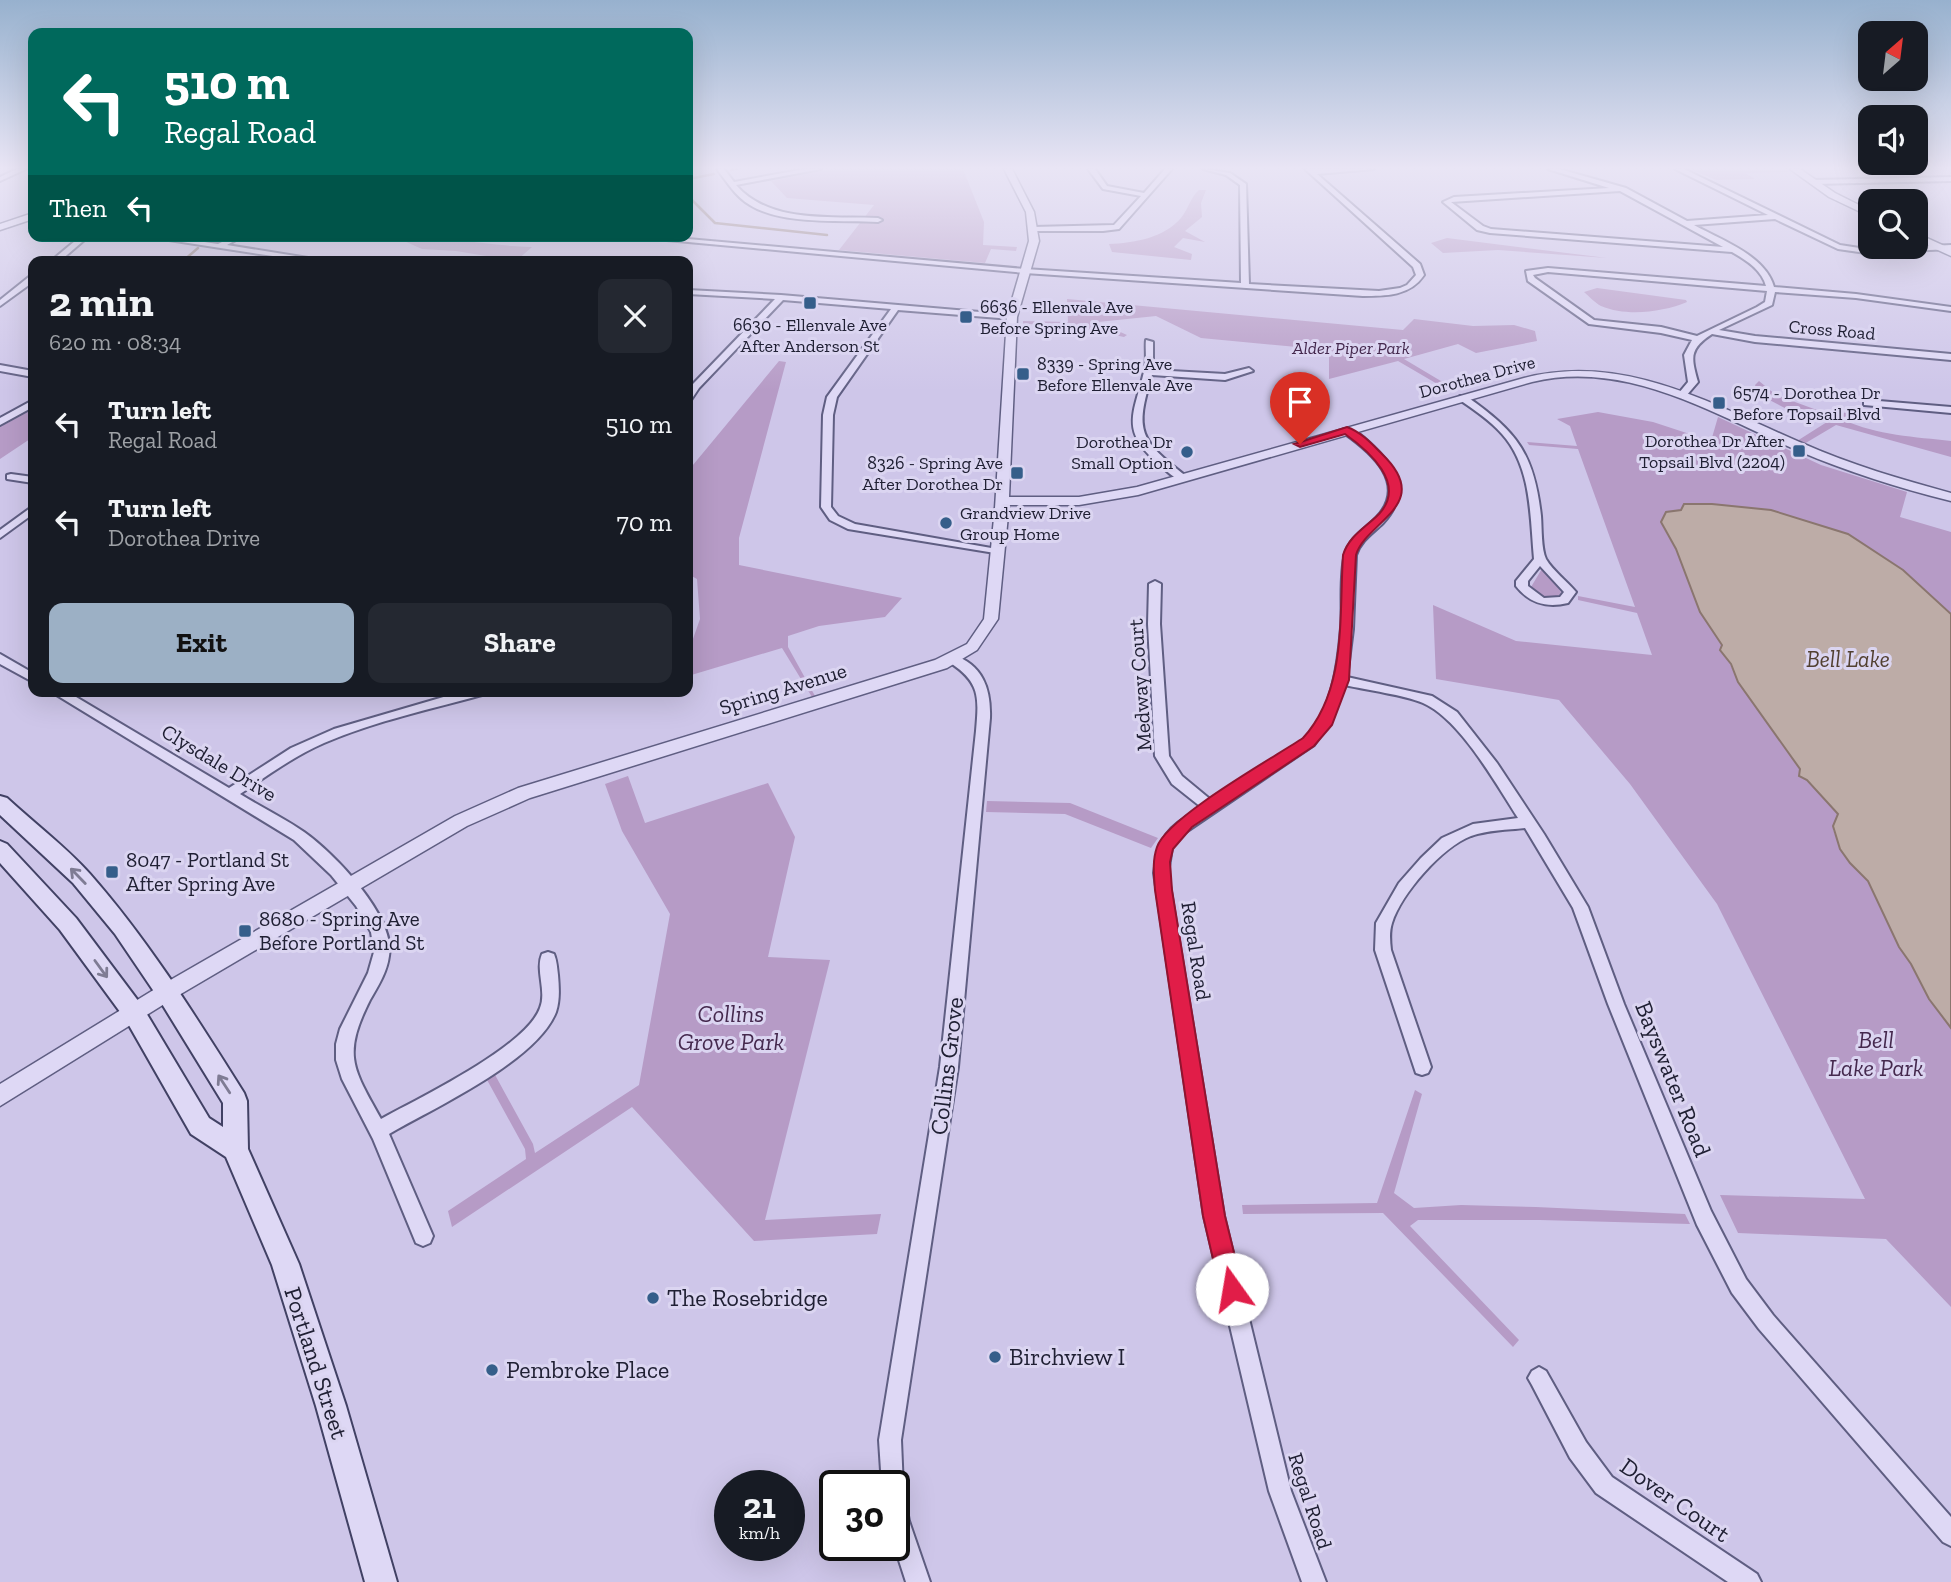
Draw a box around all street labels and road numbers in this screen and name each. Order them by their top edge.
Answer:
street label: Cross Road [1788,315,1876,345]
street label: Dorothea Drive [1417,351,1537,403]
street label: Medway Court [1122,618,1157,752]
street label: Spring Avenue [716,657,850,720]
street label: Clysdale Drive [157,718,281,807]
street label: Regal Road [1176,900,1217,1003]
street label: Collins Grove [924,995,969,1137]
street label: Bayswater Road [1629,997,1718,1161]
street label: Portland Street [278,1283,355,1443]
street label: Regal Road [1283,1450,1338,1553]
street label: Dover Court [1615,1451,1736,1548]

